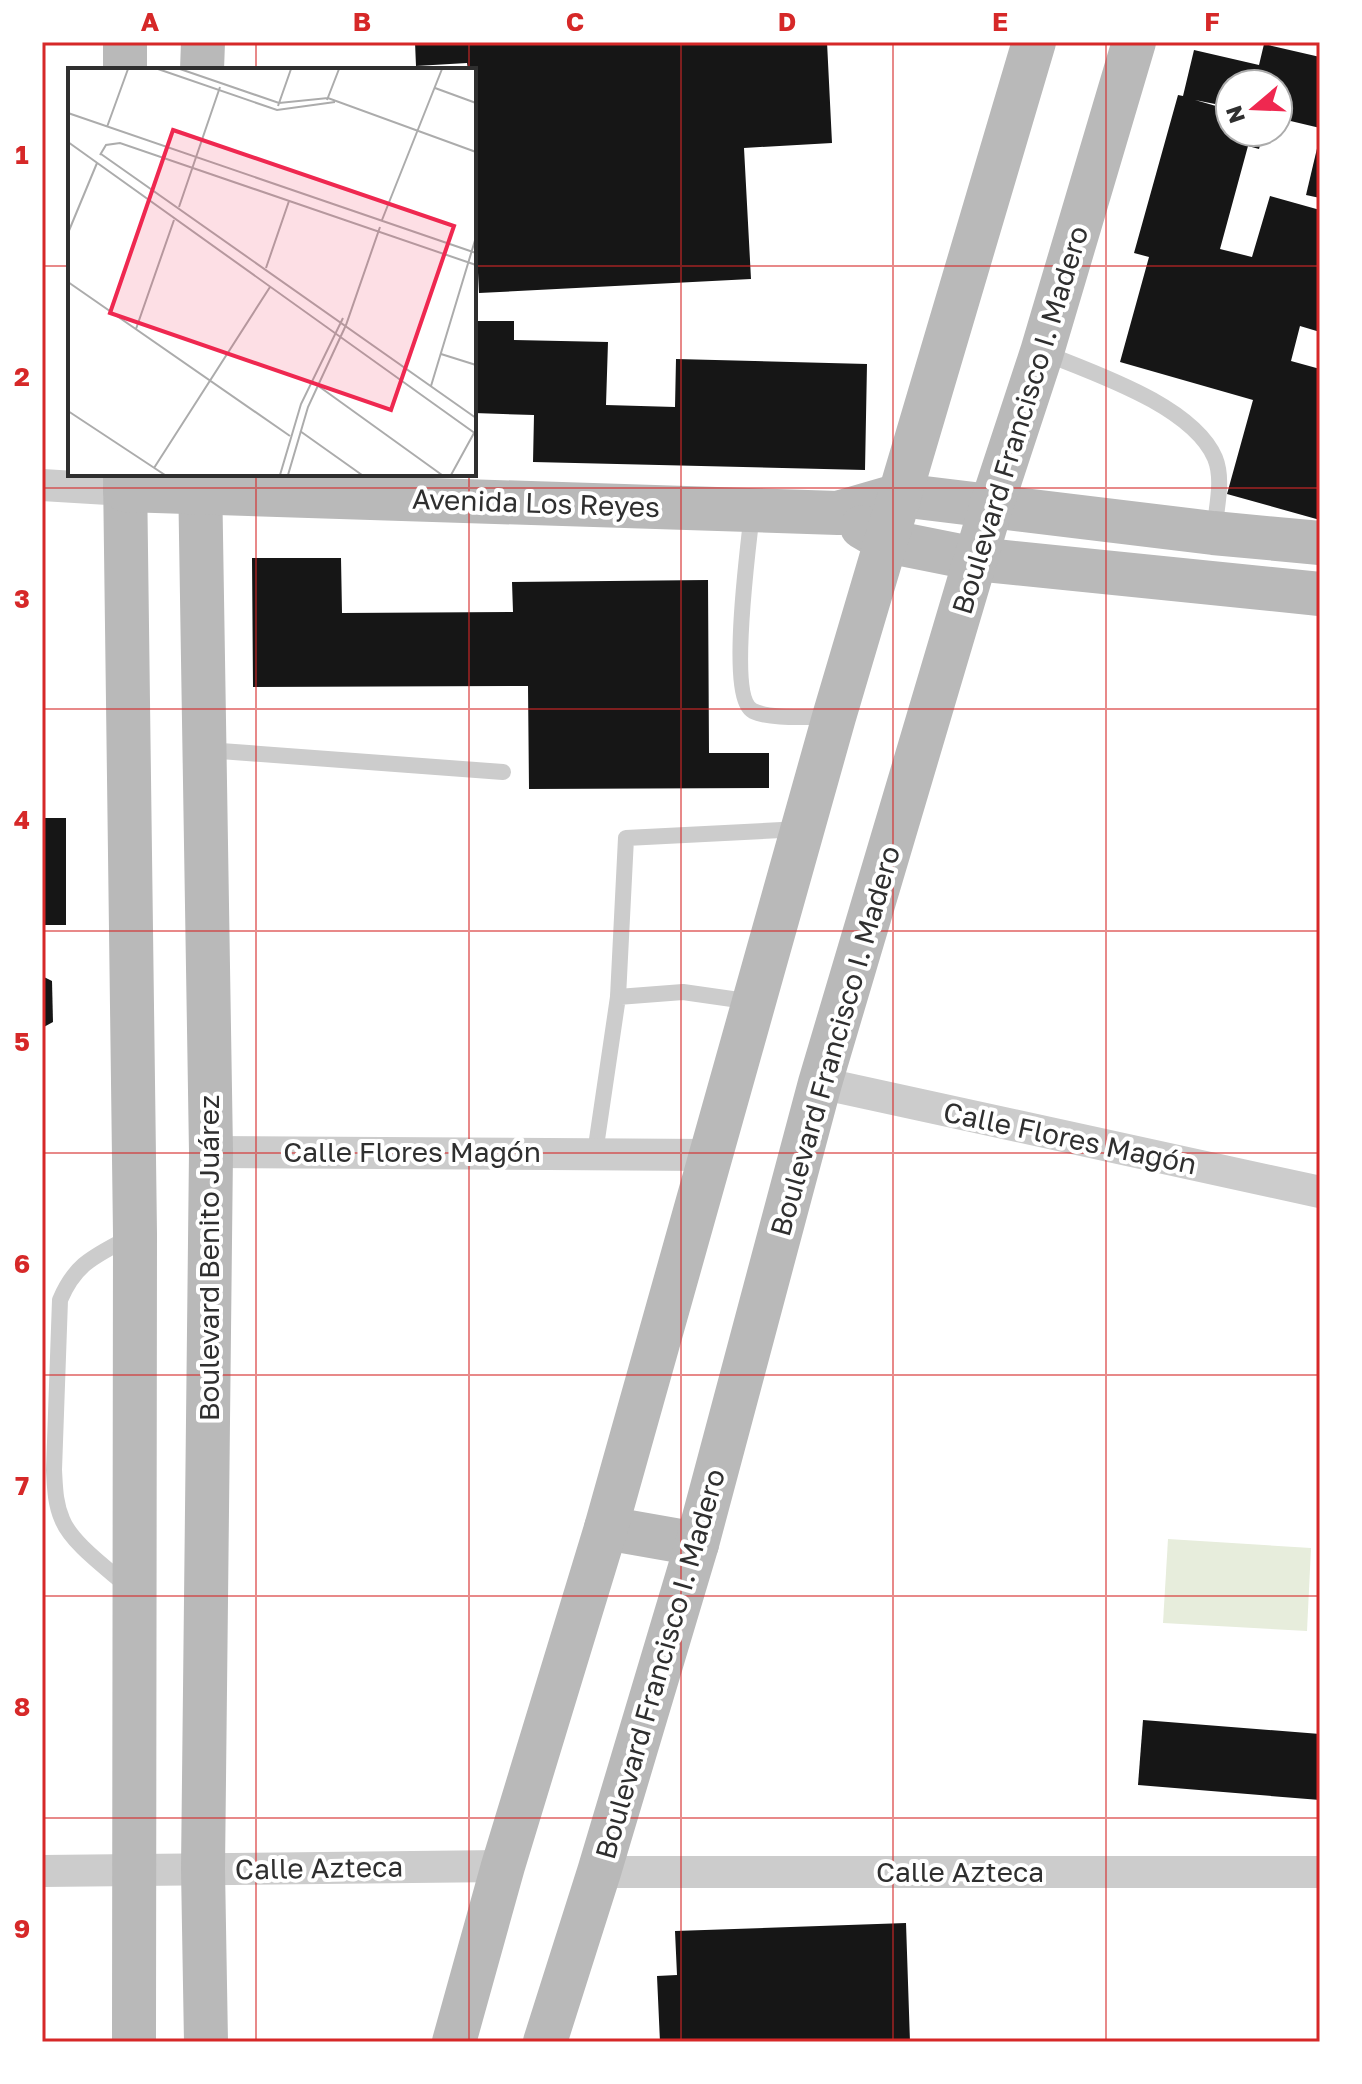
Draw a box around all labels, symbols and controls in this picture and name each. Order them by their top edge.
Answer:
text: A [141,6,160,37]
text: B [353,6,371,37]
text: C [566,6,584,37]
text: D [778,6,796,37]
text: E [992,6,1008,37]
text: F [1204,6,1220,37]
inset map [68,68,476,476]
north arrow [1214,68,1294,148]
text: N [1219,102,1250,127]
text: 1 [15,139,29,170]
street label: Boulevard Francisco I. Madero [945,222,1094,618]
text: 2 [14,361,30,392]
street label: Avenida Los Reyes [411,482,661,523]
text: 3 [14,583,30,614]
text: 4 [14,804,30,835]
street label: Boulevard Francisco I. Madero [763,842,906,1240]
text: 5 [14,1026,30,1057]
street label: Boulevard Benito Juárez [192,1095,225,1421]
street label: Calle Flores Magón [941,1095,1200,1180]
street label: Calle Flores Magón [283,1135,541,1168]
text: 6 [14,1248,30,1279]
street label: Boulevard Francisco I. Madero [588,1465,731,1863]
text: 7 [15,1470,29,1501]
text: 8 [14,1691,30,1722]
street label: Calle Azteca [235,1850,403,1885]
street label: Calle Azteca [876,1855,1044,1888]
text: 9 [14,1913,30,1944]

